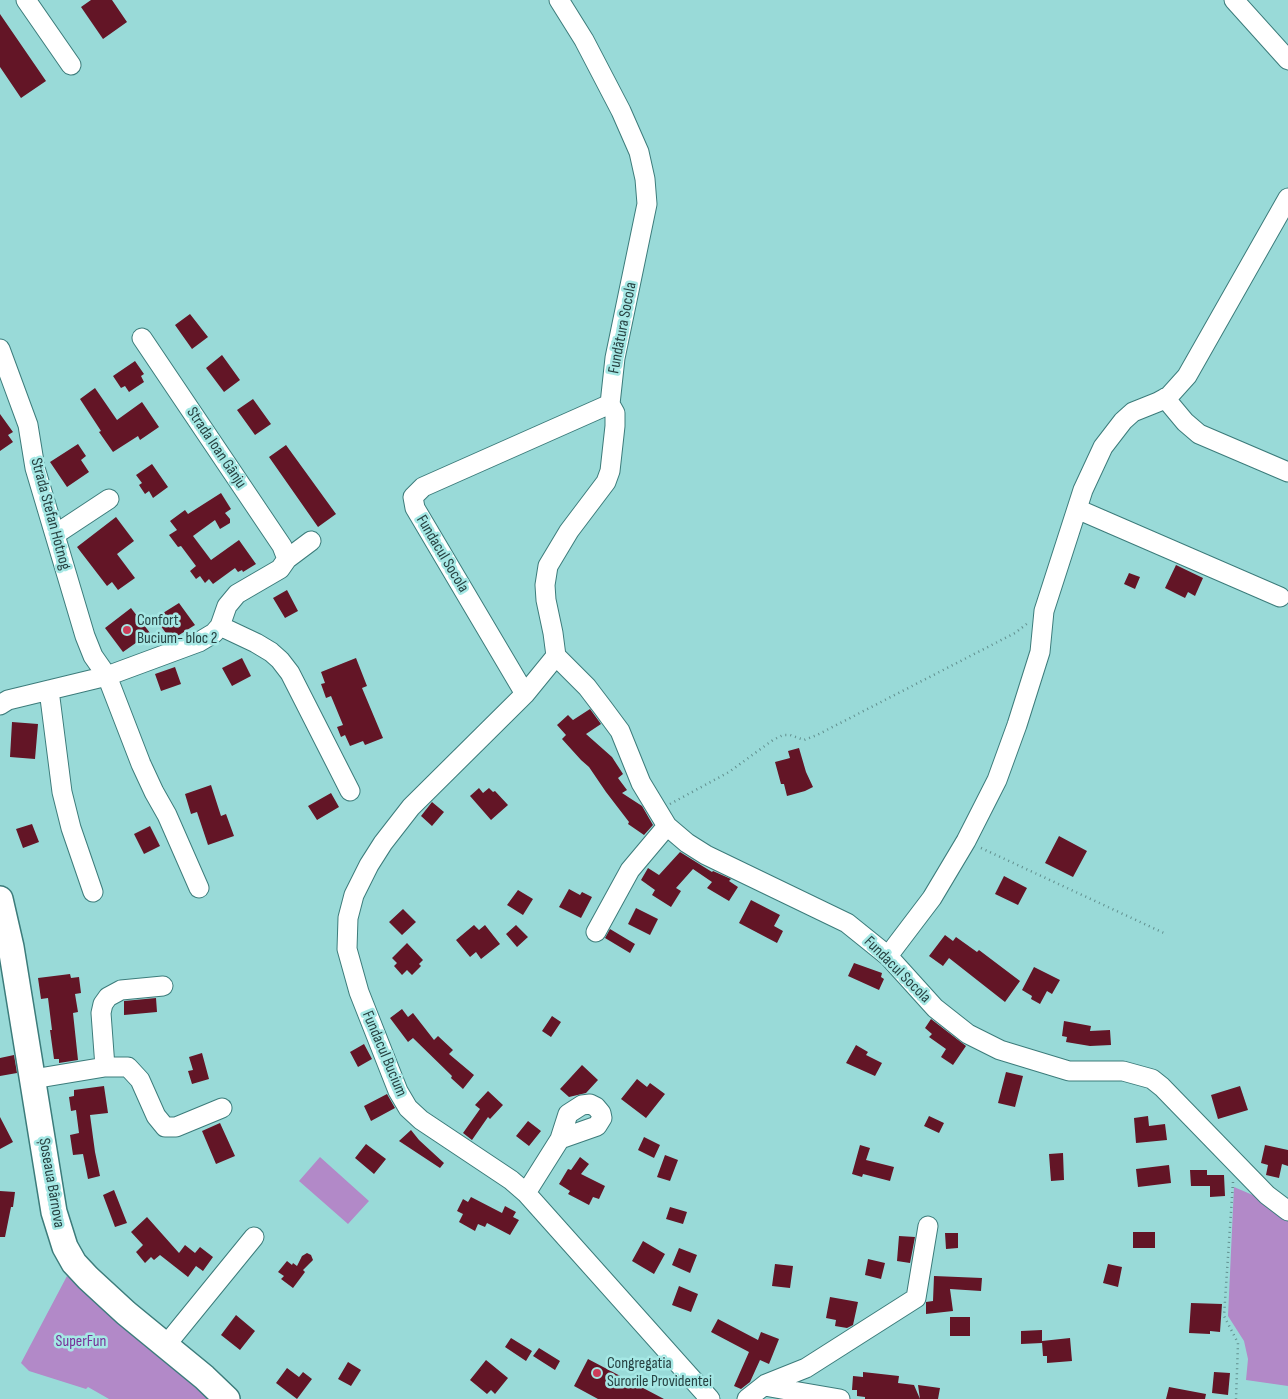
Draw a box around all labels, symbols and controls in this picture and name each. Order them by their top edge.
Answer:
street label: Fundătura Socola [605,281,641,375]
street label: Strada Ioan Gânju [182,404,250,492]
street label: Strada Stefan Hotnog [26,456,74,572]
street label: Fundacul Socola [411,512,473,596]
place label: Confort Bucium- bloc 2 [137,611,217,649]
marker: Confort Bucium- bloc 2 [121,624,133,636]
street label: Fundacul Socola [860,933,934,1007]
street label: Fundacul Bucium [357,1008,411,1100]
street label: Șoseaua Bârnova [34,1137,68,1229]
park label: SuperFun [56,1332,106,1352]
place label: Congregatia Surorile Providentei [607,1354,712,1392]
marker: Congregatia Surorile Providentei [591,1367,603,1379]

